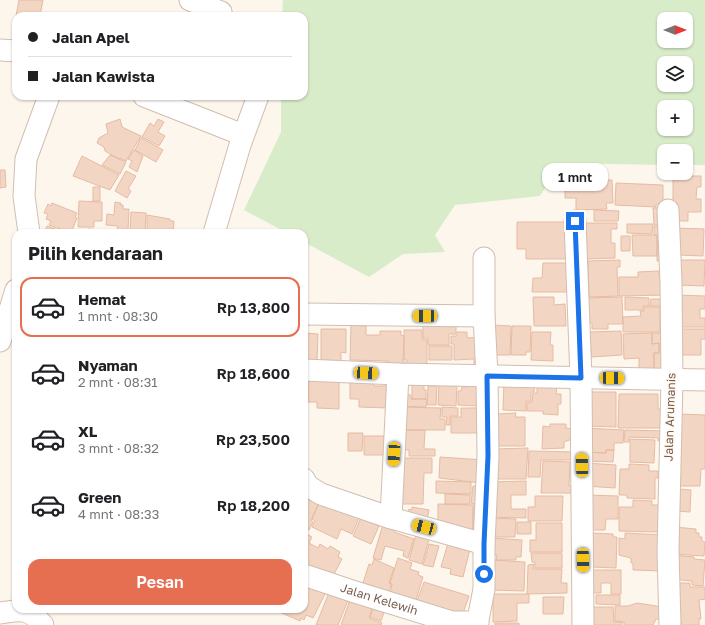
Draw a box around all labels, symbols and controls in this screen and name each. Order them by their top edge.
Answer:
north arrow [657,12,693,48]
map controls [657,12,693,180]
text: Jalan Apel [52,28,130,46]
button: layers [657,56,693,92]
text: Jalan Kawista [52,67,155,85]
button: + [657,100,693,136]
button: − [657,144,693,180]
callout: 1 mnt [542,163,608,191]
text: 1 mnt [558,169,592,185]
route end [566,212,584,230]
text: Pilih kendaraan [28,242,163,264]
icon: car [30,289,66,325]
text: Hemat [78,290,126,308]
text: Rp 13,800 [217,298,290,316]
text: 1 mnt · 08:30 [78,308,158,324]
car [413,310,437,322]
icon: car [30,355,66,391]
text: Nyaman [78,356,137,374]
text: Rp 18,600 [216,364,290,382]
car [354,366,378,380]
car [600,372,624,384]
street label: Jalan Arumanis [660,372,679,462]
text: 2 mnt · 08:31 [78,374,158,390]
icon: car [30,421,66,457]
text: XL [78,422,97,440]
text: Rp 23,500 [216,430,290,448]
text: 3 mnt · 08:32 [78,440,159,456]
car [387,442,401,466]
car [576,453,588,477]
icon: car [30,487,66,523]
text: Green [78,488,121,506]
text: Rp 18,200 [217,496,290,514]
text: 4 mnt · 08:33 [78,506,159,522]
car [411,518,437,536]
car [577,548,589,572]
button: Pesan [28,559,292,605]
route start [475,565,493,583]
street label: Jalan Kelewih [339,580,420,618]

